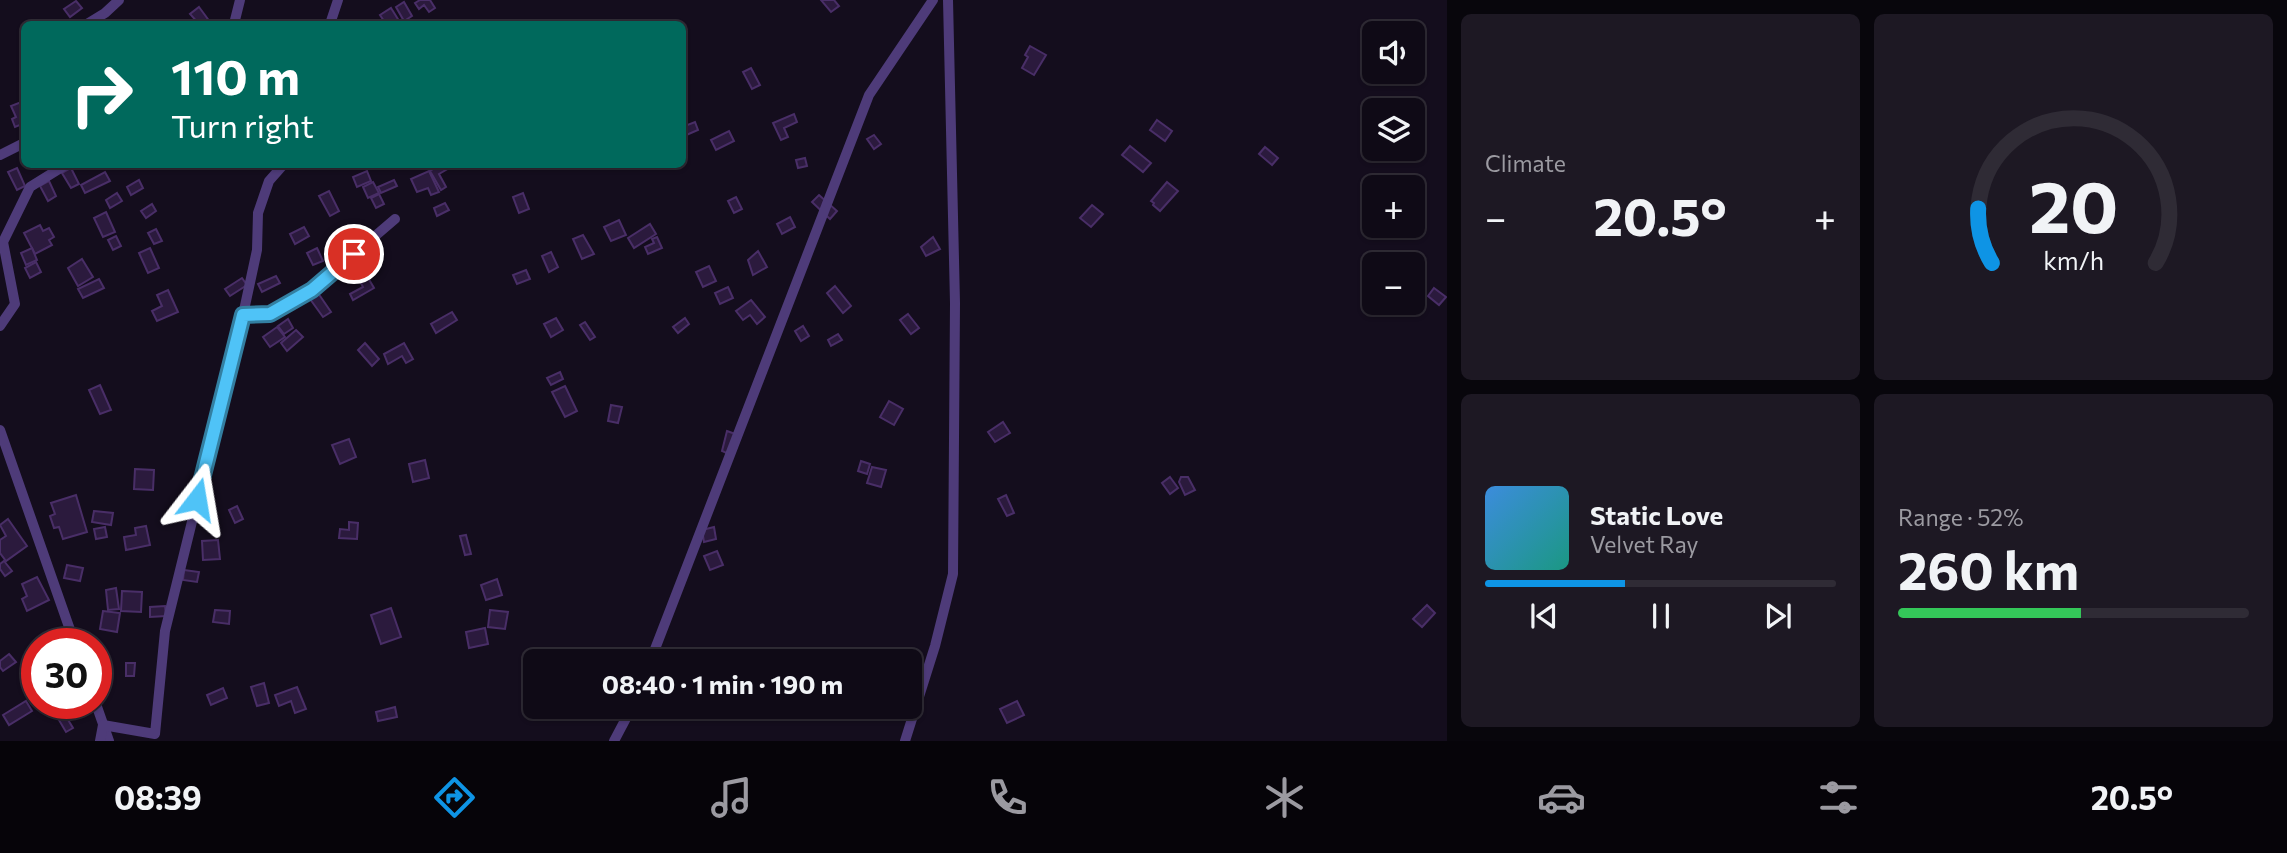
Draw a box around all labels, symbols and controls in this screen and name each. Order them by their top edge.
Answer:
map controls [1362,21,1425,315]
button: sound [1362,21,1425,84]
text: 110 m [171,45,300,105]
icon: right [56,49,147,140]
button: layers [1362,98,1425,161]
text: Turn right [171,105,314,145]
text: Climate [1485,149,1566,177]
text: 20 [2029,159,2118,248]
button: + [1362,175,1425,238]
text: 20.5° [1593,183,1727,247]
text: − [1485,193,1507,240]
text: + [1814,193,1836,240]
pin [324,224,384,284]
icon: arrive [335,235,373,273]
text: km/h [2043,245,2104,275]
button: − [1362,252,1425,315]
position arrow [160,462,234,536]
text: Static Love [1590,499,1723,530]
text: Range · 52% [1898,503,2023,531]
text: Velvet Ray [1590,530,1698,558]
text: 260 km [1898,537,2079,601]
icon: previous [1525,597,1563,635]
icon: pause [1642,597,1680,635]
icon: next [1759,597,1797,635]
speed limit sign: 30 [21,628,112,719]
text: 08:40 · 1 min · 190 m [602,668,843,699]
icon: directions [430,773,479,822]
icon: music [707,773,756,822]
icon: phone [983,773,1032,822]
icon: climate [1260,773,1309,822]
icon: car [1537,773,1586,822]
icon: filters [1814,773,1863,822]
text: 08:39 [114,777,202,817]
text: 20.5° [2091,777,2173,817]

